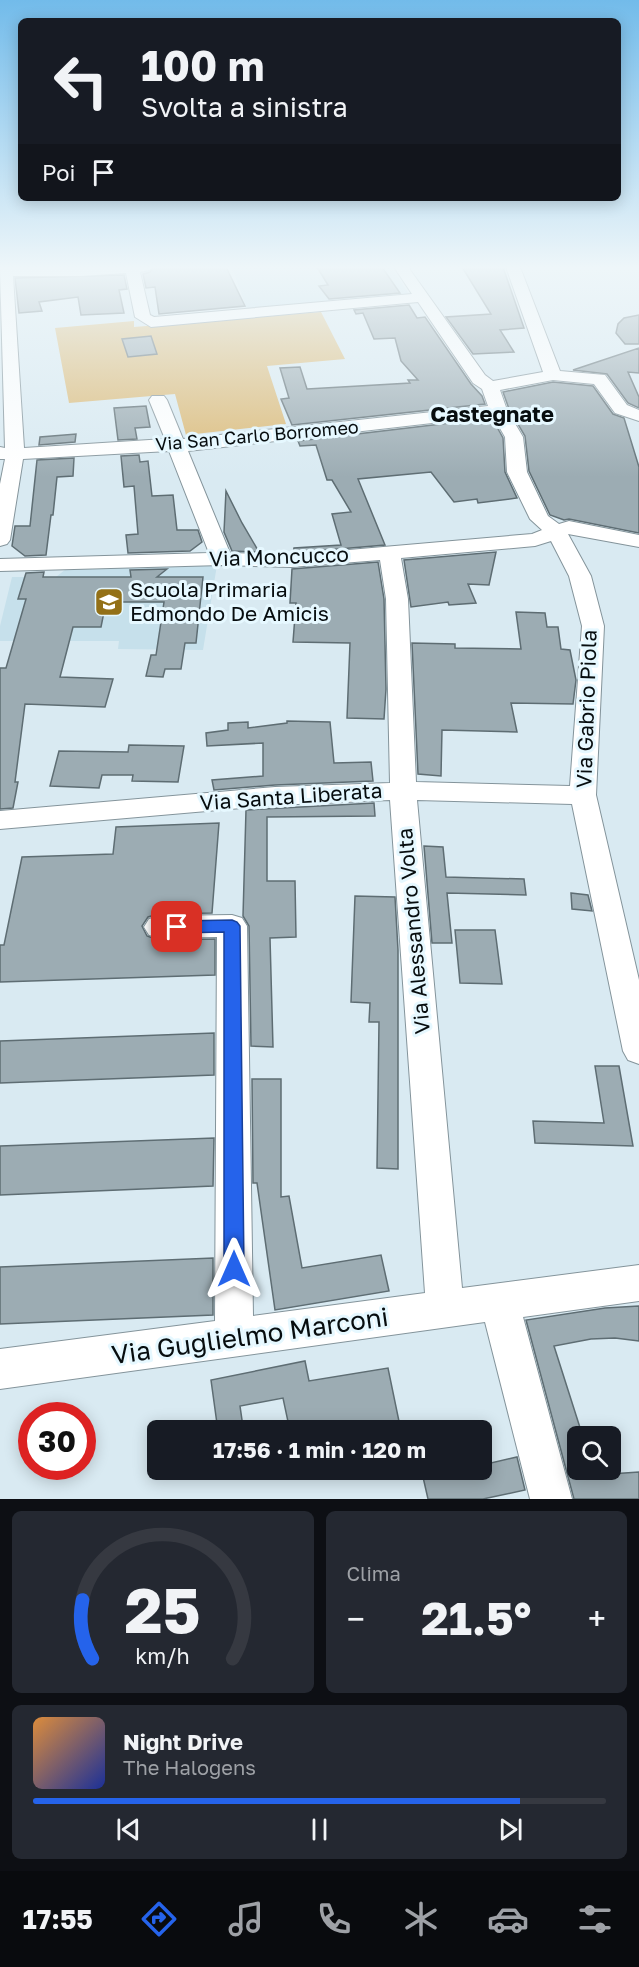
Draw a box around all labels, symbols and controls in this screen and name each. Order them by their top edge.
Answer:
text: 100 m [141,40,264,90]
icon: left [42,42,120,120]
text: Svolta a sinistra [141,91,348,123]
icon: arrive [87,156,120,189]
text: Poi [42,159,75,186]
district label: Castegnate [430,400,554,427]
street label: Via San Carlo Borromeo [154,415,359,455]
street label: Via Moncucco [209,541,349,571]
place label: Scuola Primaria Edmondo De Amicis [130,576,329,626]
school or university icon: Scuola Primaria Edmondo De Amicis [93,586,125,618]
street label: Via Gabrio Piola [570,629,602,789]
street label: Via Santa Liberata [199,777,383,815]
street label: Via Alessandro Volta [391,827,435,1035]
pin [151,901,202,952]
icon: arrive [160,910,193,943]
position arrow [202,1237,266,1301]
street label: Via Guglielmo Marconi [110,1301,390,1370]
speed limit sign: 30 [18,1402,96,1480]
map controls [567,1426,621,1480]
button: search [567,1426,621,1480]
text: 17:56 · 1 min · 120 m [213,1436,426,1463]
text: Clima [347,1561,401,1585]
text: 25 [125,1572,201,1647]
text: 21.5° [421,1591,531,1645]
text: − [347,1599,365,1638]
text: + [588,1599,606,1638]
text: km/h [135,1643,190,1669]
text: Night Drive [123,1728,243,1755]
text: The Halogens [123,1755,256,1779]
icon: previous [112,1813,145,1846]
icon: pause [303,1813,336,1846]
icon: next [494,1813,527,1846]
icon: directions [138,1898,180,1940]
icon: music [225,1898,267,1940]
icon: phone [313,1898,355,1940]
icon: climate [400,1898,442,1940]
icon: car [487,1898,529,1940]
icon: filters [574,1898,616,1940]
text: 17:55 [23,1903,93,1935]

